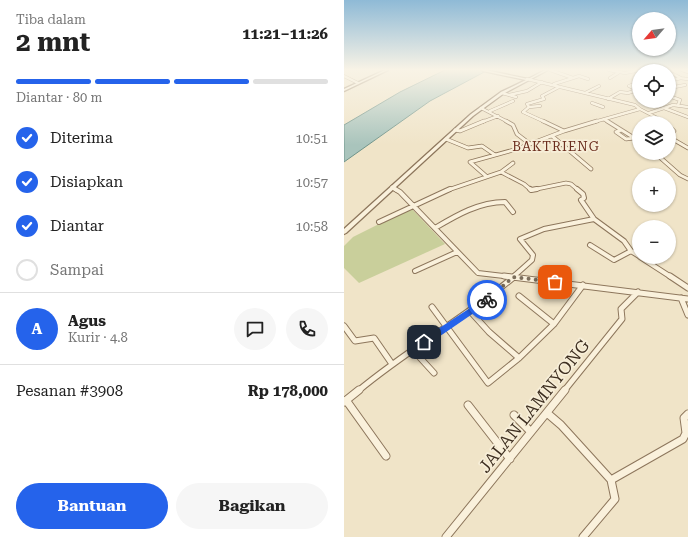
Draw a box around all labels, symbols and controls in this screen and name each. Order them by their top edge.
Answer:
text: Tiba dalam [16,12,86,27]
north arrow [632,12,676,56]
map controls [632,12,676,264]
text: 11:21–11:26 [242,25,328,43]
text: 2 mnt [16,27,90,57]
button: locate [632,64,676,108]
text: Diantar · 80 m [16,90,102,105]
button: layers [632,116,676,160]
icon: check [16,127,38,149]
text: Diterima [50,129,113,147]
text: 10:51 [296,131,328,146]
district label: BAKTRIENG [512,139,600,154]
button: + [632,168,676,212]
icon: check [16,171,38,193]
text: Disiapkan [50,173,123,191]
text: 10:57 [296,175,328,190]
icon: check [16,215,38,237]
text: Diantar [50,217,104,235]
text: 10:58 [296,219,328,234]
button: − [632,220,676,264]
text: Sampai [50,261,104,279]
pin [538,265,572,299]
icon: bag [544,271,566,293]
courier [467,280,507,320]
icon: bike [476,289,498,311]
button: chat [234,308,276,350]
button: phone [286,308,328,350]
text: Agus [68,312,106,330]
text: A [32,320,42,338]
pin [407,325,441,359]
text: Kurir · 4.8 [68,330,128,345]
icon: home [413,331,435,353]
street label: JALAN LAMNYONG [474,336,594,476]
text: Pesanan #3908 [16,382,123,400]
text: Rp 178,000 [248,382,328,400]
button: Bantuan [16,483,168,529]
button: Bagikan [176,483,328,529]

